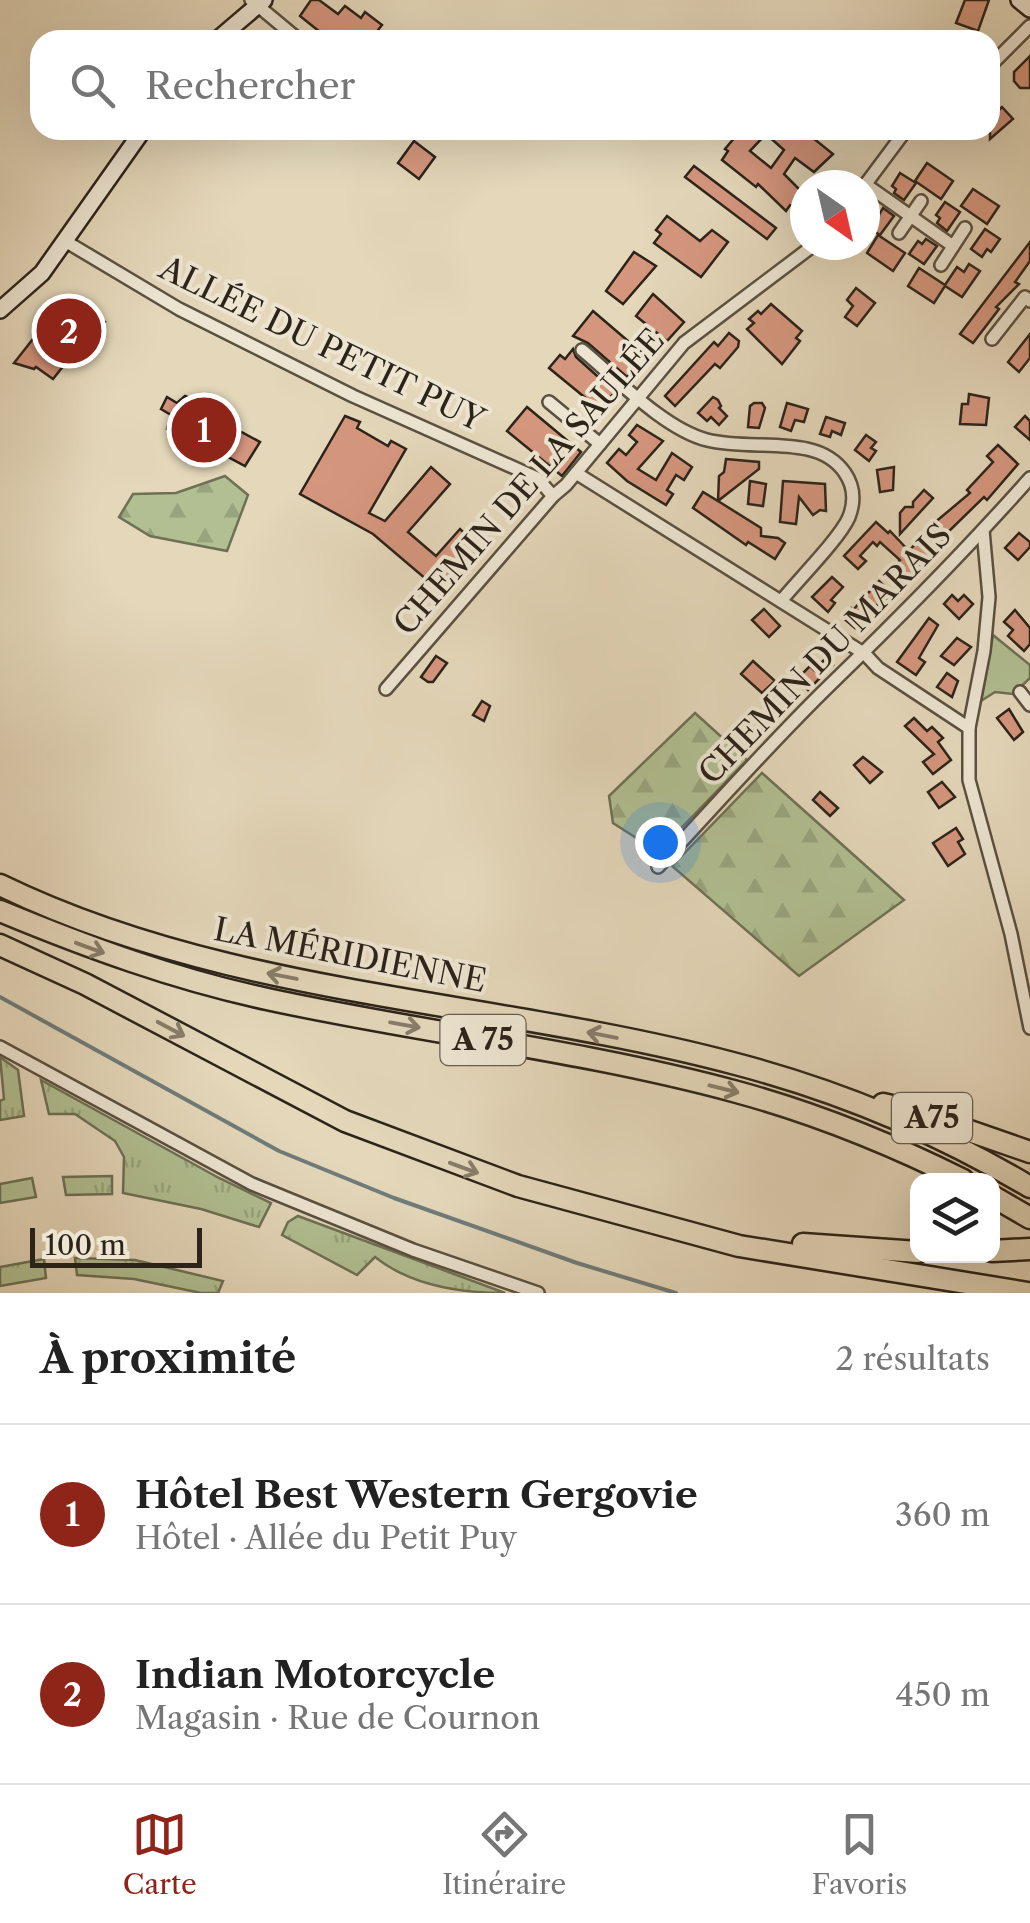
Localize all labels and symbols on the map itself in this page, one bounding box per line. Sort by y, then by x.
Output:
north arrow [790,170,880,260]
street label: ALLÉE DU PETIT PUY [153,247,492,440]
pin: 2 [36,294,102,368]
street label: CHEMIN DE LA SAULÉE [385,321,672,643]
pin: 1 [172,392,236,468]
street label: CHEMIN DU MARAIS [690,515,959,792]
your location [635,817,686,868]
street label: LA MÉRIDIENNE [211,909,489,1000]
one-way arrow [74,940,105,958]
one-way arrow [267,965,299,984]
road number: A 75 [440,1015,526,1065]
one-way arrow [389,1016,421,1035]
one-way arrow [155,1020,185,1039]
one-way arrow [587,1024,619,1043]
one-way arrow [708,1080,739,1099]
road number: A75 [892,1093,972,1143]
one-way arrow [448,1160,479,1178]
scale bar [30,1223,202,1268]

